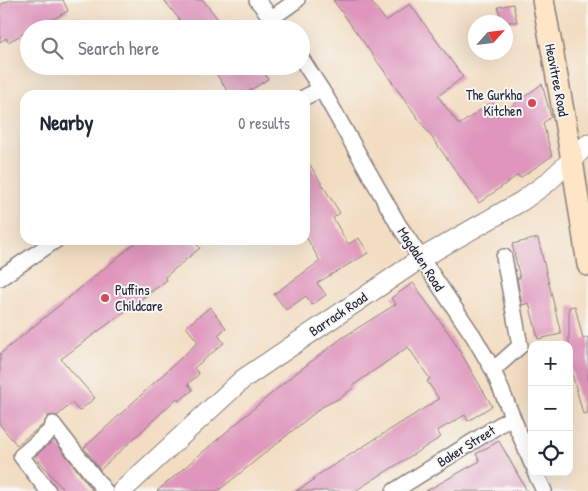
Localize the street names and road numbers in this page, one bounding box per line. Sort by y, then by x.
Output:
street label: Heavitree Road [541,42,574,118]
street label: Magdalen Road [393,223,449,295]
street label: Barrack Road [305,287,371,340]
street label: Baker Street [433,420,499,471]

